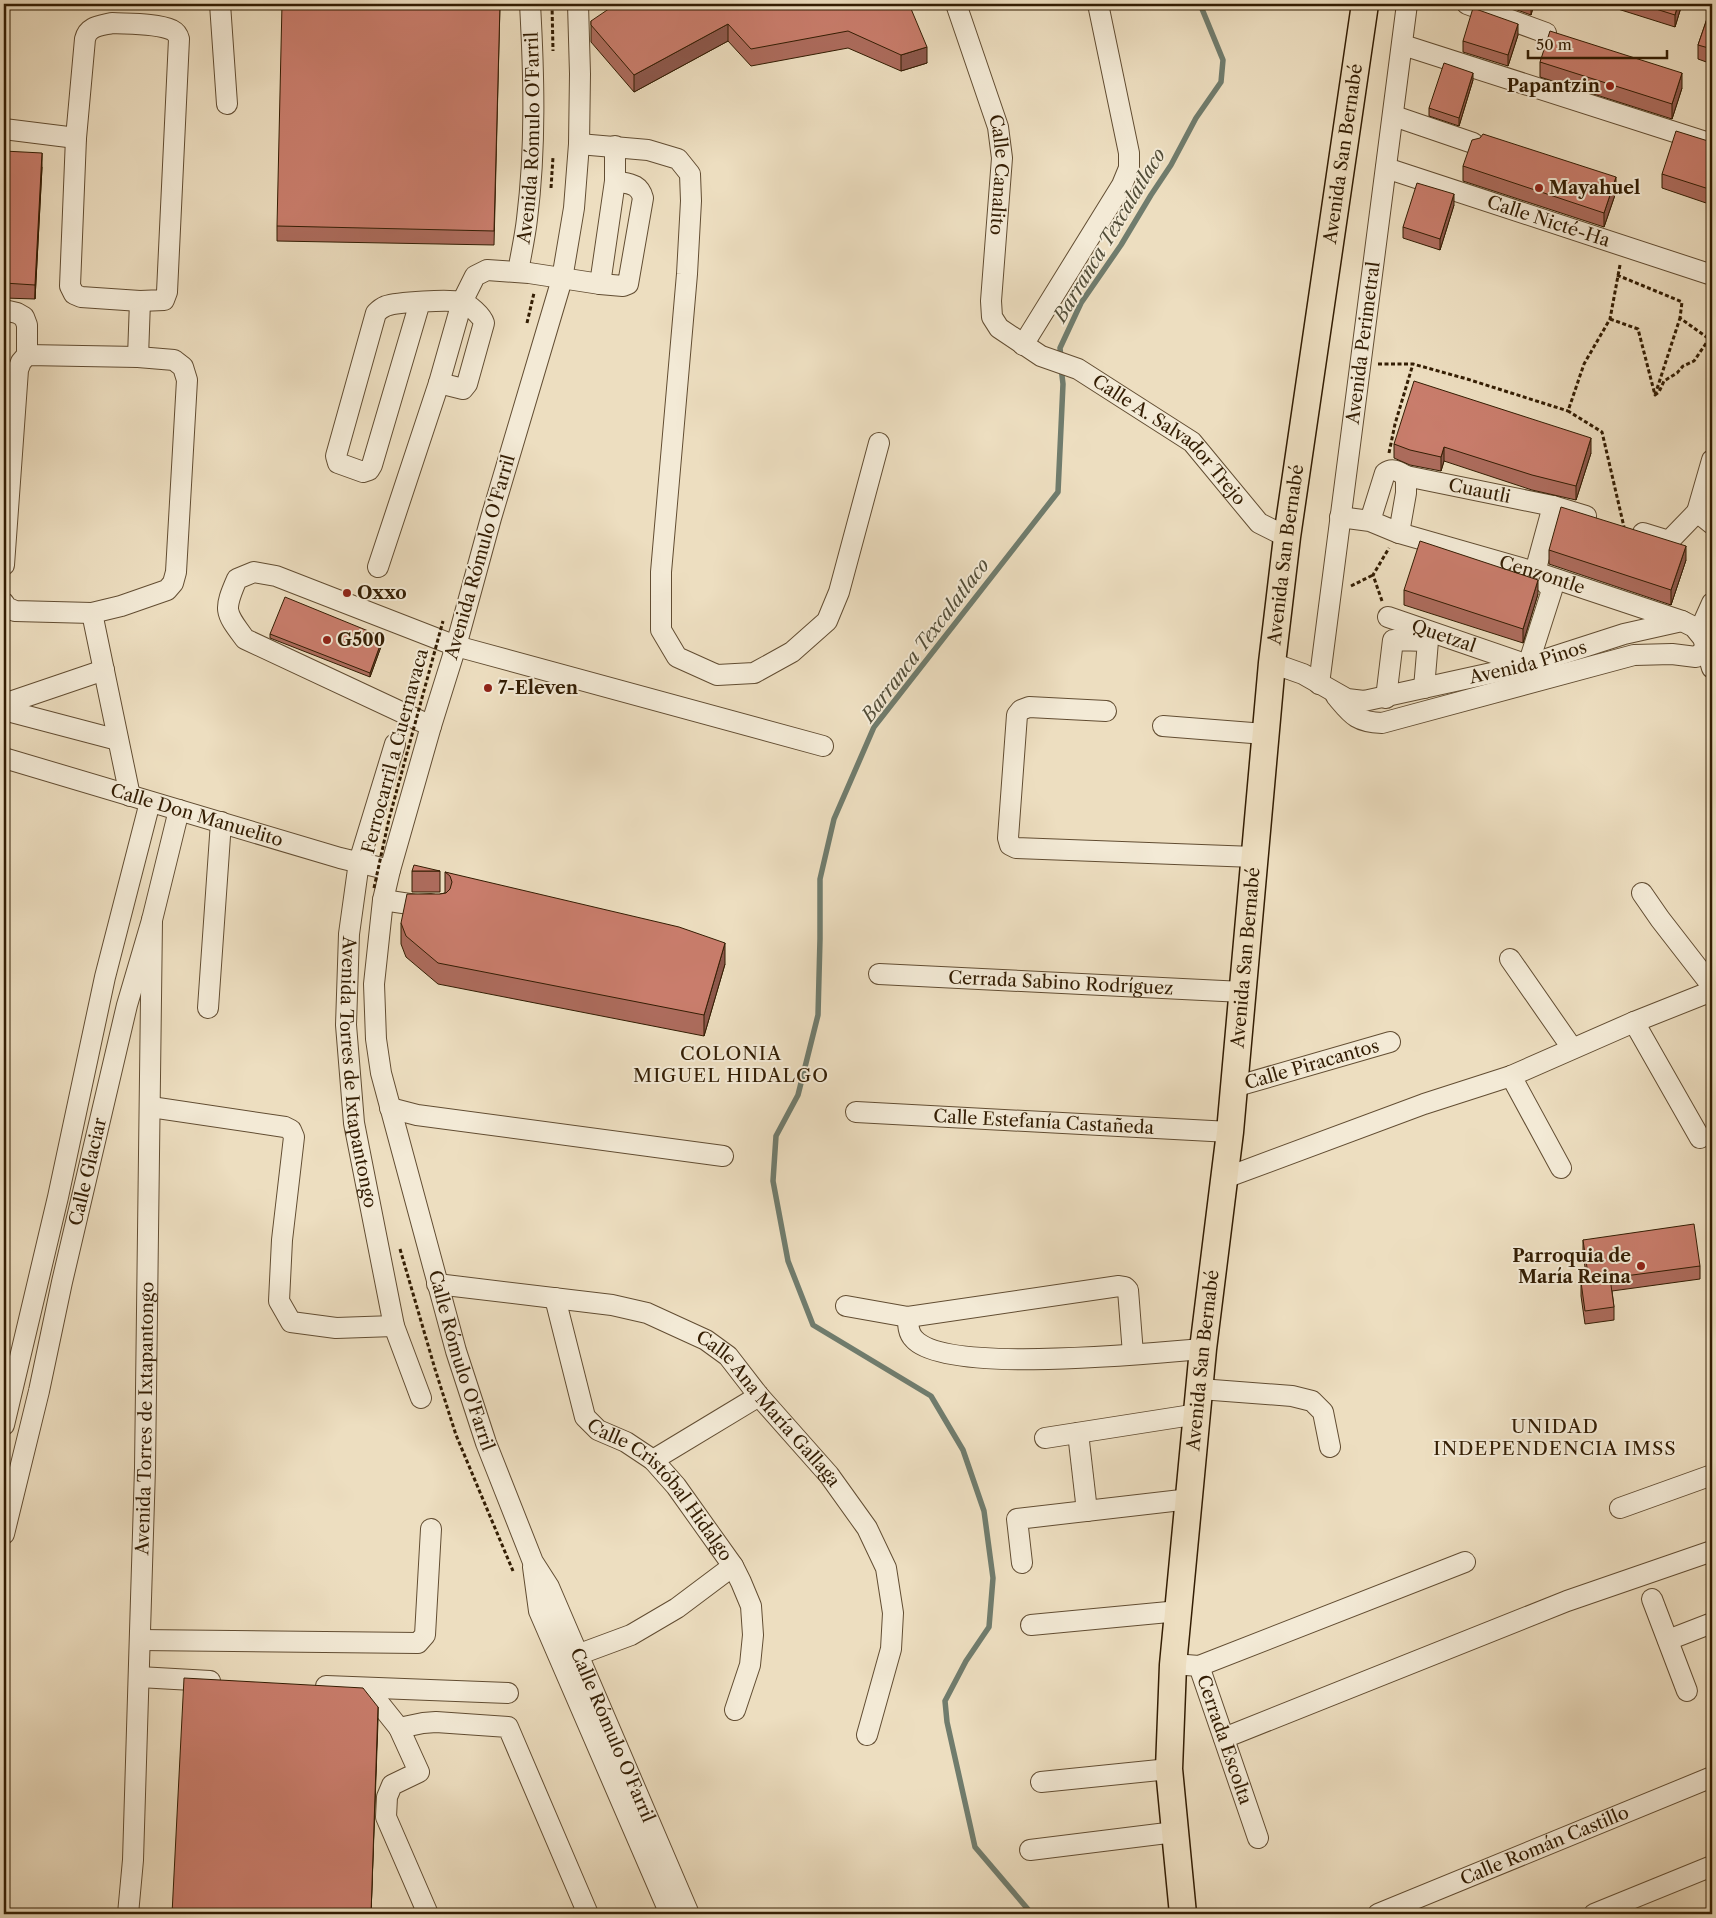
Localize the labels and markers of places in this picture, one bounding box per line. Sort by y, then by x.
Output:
place label: Papantzin [1507,75,1601,97]
marker: Papantzin [1604,80,1616,92]
place label: Mayahuel [1549,177,1640,199]
marker: Mayahuel [1533,182,1545,194]
place label: Oxxo [357,582,407,604]
marker: Oxxo [341,587,353,599]
place label: G500 [337,629,385,651]
marker: G500 [321,634,333,646]
place label: 7-Eleven [498,677,579,699]
marker: 7-Eleven [482,682,494,694]
place label: Parroquia de María Reina [1512,1245,1632,1288]
marker: Parroquia de María Reina [1635,1260,1647,1272]

